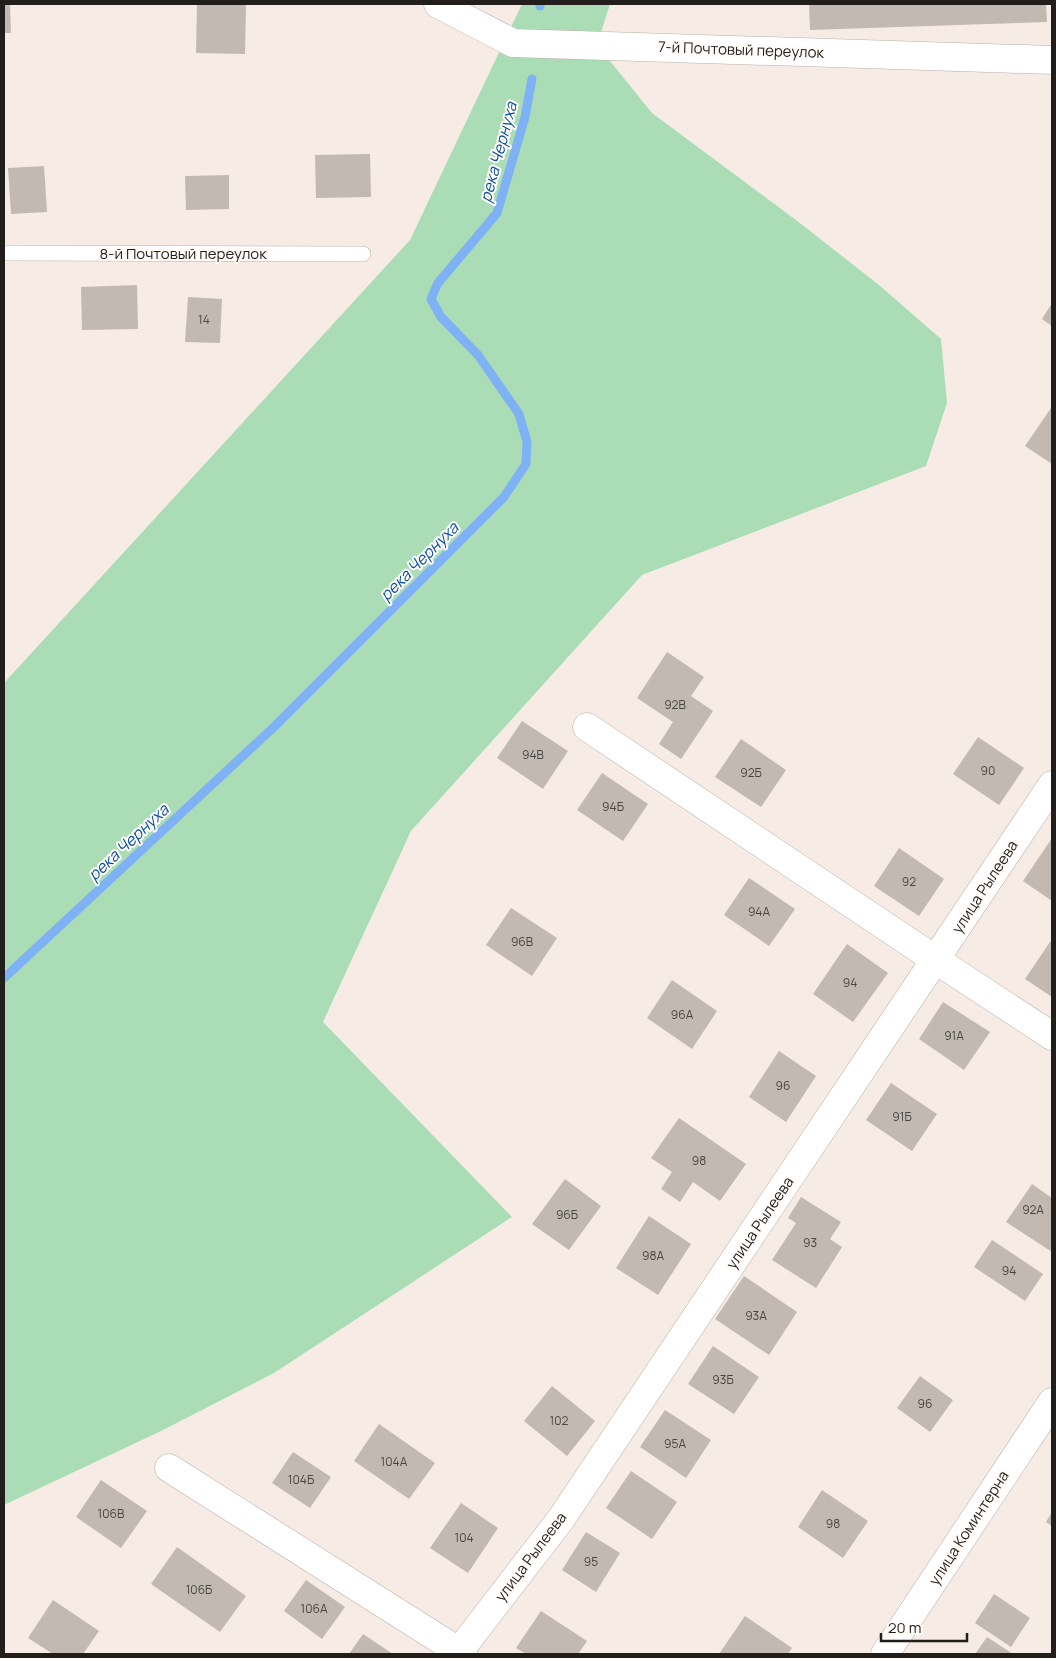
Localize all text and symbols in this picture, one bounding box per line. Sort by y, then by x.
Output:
street label: 7-й Почтовый переулок [658,36,825,63]
water label: река Чернуха [474,98,522,205]
street label: 8-й Почтовый переулок [99,243,267,264]
house number: 14 [198,311,210,328]
water label: река Чернуха [375,516,464,605]
house number: 92В [664,696,686,713]
house number: 94В [522,746,544,763]
house number: 90 [981,762,995,779]
house number: 92Б [740,764,762,781]
water label: река Чернуха [83,798,174,885]
house number: 94Б [602,798,624,815]
street label: улица Рылеева [947,836,1023,937]
house number: 92 [902,873,916,890]
house number: 94А [748,903,771,920]
house number: 96В [511,933,533,950]
house number: 94 [843,974,857,991]
house number: 96А [671,1006,694,1023]
house number: 91А [944,1027,964,1044]
house number: 96 [776,1077,790,1094]
house number: 91Б [892,1108,912,1125]
house number: 98 [692,1152,706,1169]
street label: улица Рылеева [721,1172,798,1273]
house number: 92А [1022,1201,1044,1218]
house number: 96Б [556,1206,578,1223]
house number: 93 [803,1234,817,1251]
house number: 98А [642,1247,664,1264]
house number: 94 [1002,1262,1016,1279]
house number: 93А [745,1307,767,1324]
house number: 93Б [712,1371,734,1388]
house number: 96 [918,1395,932,1412]
house number: 102 [550,1412,569,1429]
house number: 95А [664,1435,686,1452]
house number: 104А [381,1453,408,1470]
street label: улица Коминтерна [924,1466,1014,1589]
house number: 104Б [288,1471,314,1488]
house number: 106В [98,1505,124,1522]
street label: улица Рылеева [490,1508,571,1606]
house number: 98 [826,1515,840,1532]
house number: 104 [454,1529,474,1546]
house number: 95 [584,1553,598,1570]
house number: 106Б [186,1581,212,1598]
house number: 106А [300,1600,328,1617]
scale bar [881,1610,967,1642]
text: 20 m [888,1617,921,1638]

